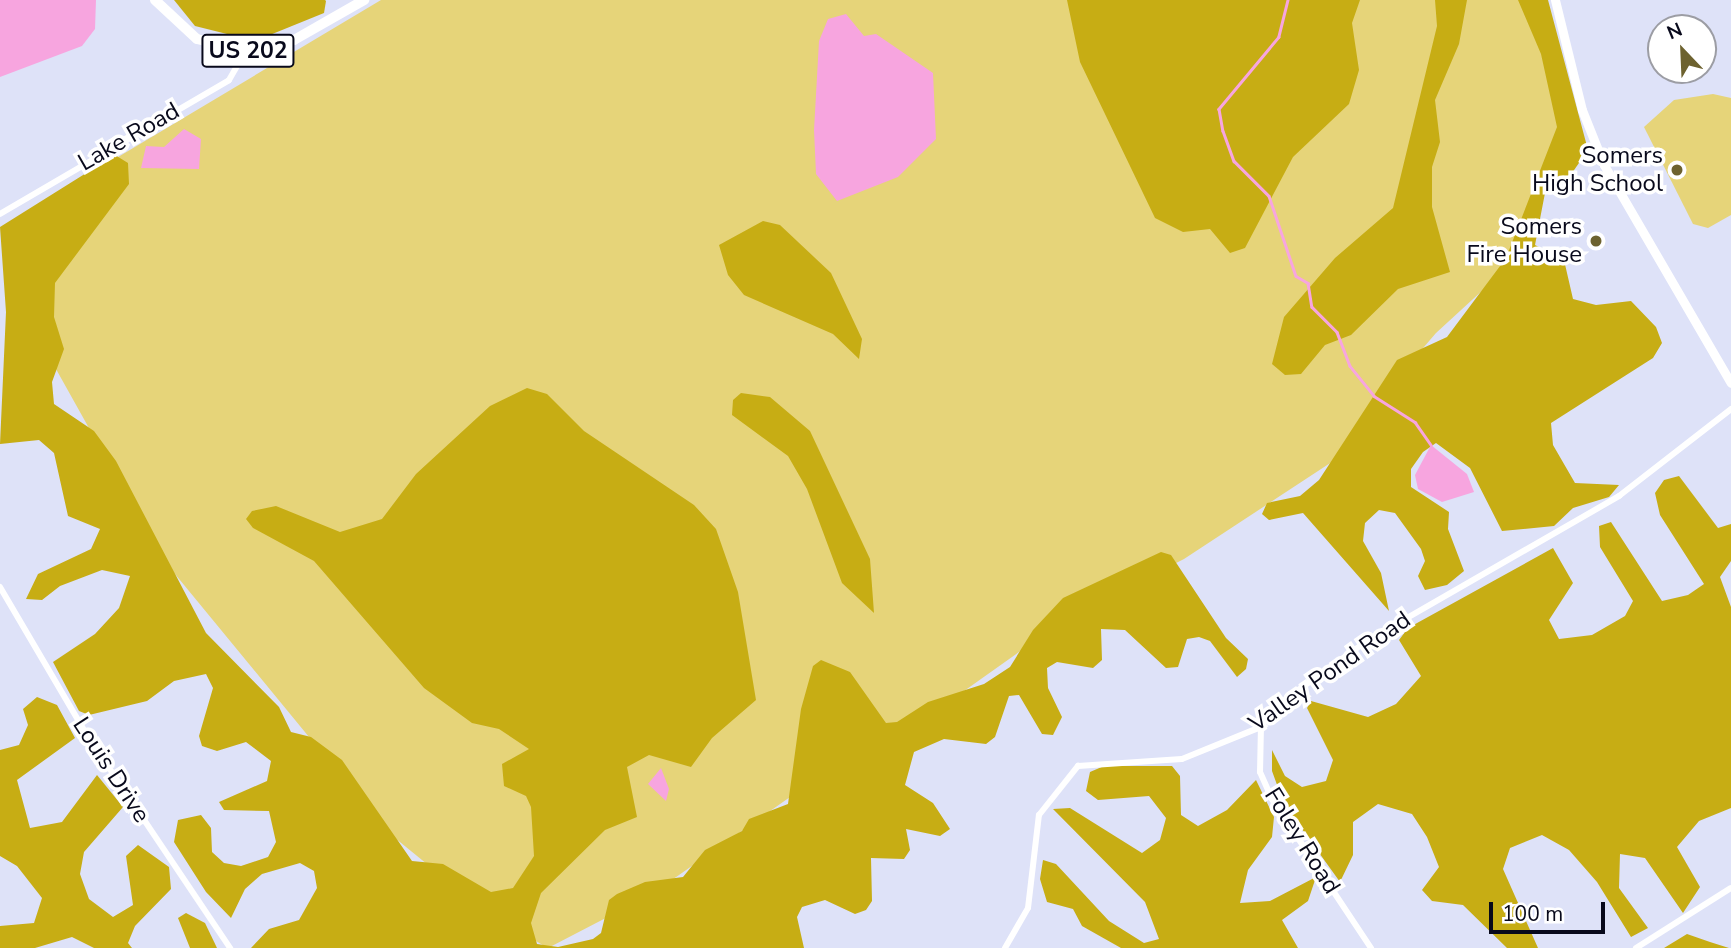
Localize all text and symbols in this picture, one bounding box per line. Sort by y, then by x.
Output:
north arrow [1647,14,1717,84]
text: N [1663,17,1686,46]
road number: US 202 [201,32,295,70]
street label: Lake Road [73,96,185,178]
place label: Somers High School [1532,142,1663,198]
marker: Somers High School [1669,162,1685,178]
place label: Somers Fire House [1467,213,1582,269]
marker: Somers Fire House [1588,233,1604,249]
street label: Valley Pond Road [1244,606,1416,738]
street label: Louis Drive [66,712,156,828]
street label: Foley Road [1258,782,1346,900]
scale bar [1493,888,1608,932]
text: 100 m [1502,900,1563,928]

